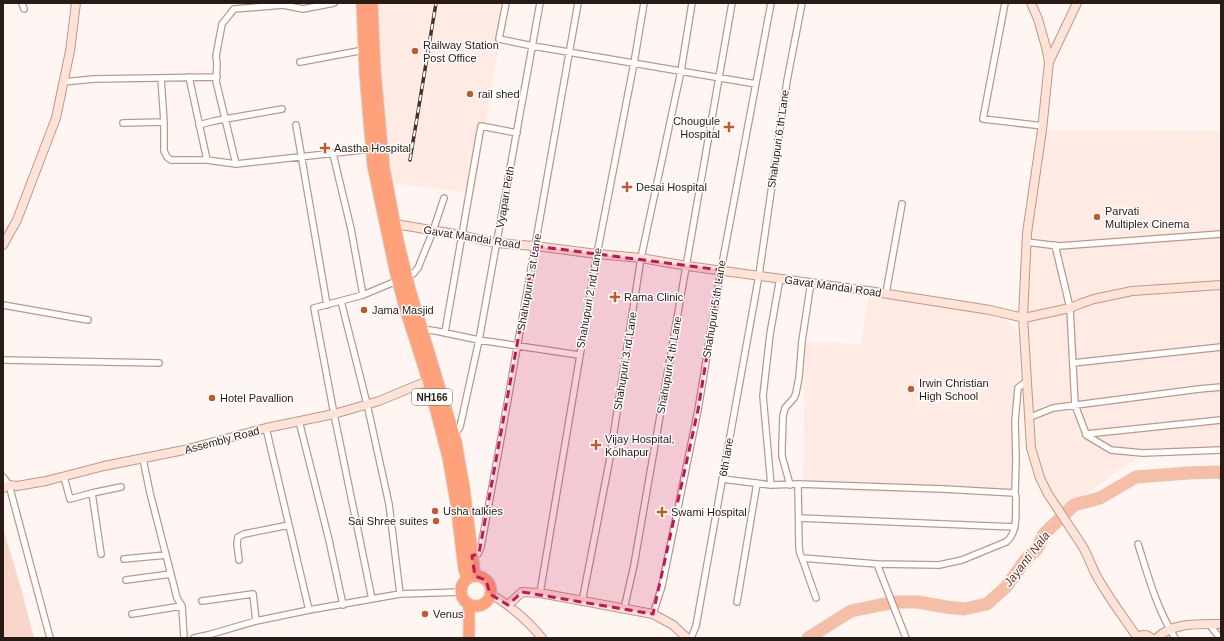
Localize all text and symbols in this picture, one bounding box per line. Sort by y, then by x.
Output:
place label: Railway Station Post Office [423,39,499,64]
marker: Railway Station Post Office [410,46,420,56]
place label: rail shed [478,88,520,100]
marker: rail shed [465,89,475,99]
street label: Shahupuri 6 th Lane [765,89,791,189]
place label: Chougule Hospital [673,115,720,140]
marker: Chougule Hospital [723,121,735,133]
marker: Aastha Hospital [319,142,331,154]
place label: Aastha Hospital [334,142,411,154]
street label: Vyapari Peth [494,165,516,229]
marker: Desai Hospital [621,181,633,193]
place label: Desai Hospital [636,181,707,193]
place label: Parvati Multiplex Cinema [1105,205,1190,230]
marker: Parvati Multiplex Cinema [1092,212,1102,222]
street label: Gavat Mandai Road [423,223,521,251]
street label: Shahupuri 1 st Lane [515,232,543,332]
street label: Shahupuri 2 nd Lane [574,247,604,349]
street label: Shahupuri 5 th Lane [700,259,728,359]
street label: Gavat Mandai Road [784,273,882,299]
marker: Rama Clinic [609,291,621,303]
place label: Rama Clinic [624,291,684,303]
place label: Jama Masjid [372,304,434,316]
marker: Jama Masjid [359,305,369,315]
street label: Shahupuri 3 rd Lane [611,311,639,411]
street label: Shahupuri 4 th Lane [654,315,684,415]
place label: Irwin Christian High School [919,377,989,402]
marker: Irwin Christian High School [906,384,916,394]
road number: NH166 [412,389,452,405]
place label: Hotel Pavallion [220,392,293,404]
marker: Hotel Pavallion [207,393,217,403]
street label: Assembly Road [183,424,261,456]
place label: Vijay Hospital, Kolhapur [605,433,675,458]
street label: 6th lane [717,437,735,477]
marker: Vijay Hospital, Kolhapur [590,439,602,451]
place label: Usha talkies [443,505,503,517]
marker: Usha talkies [430,506,440,516]
marker: Swami Hospital [656,506,668,518]
place label: Swami Hospital [671,506,747,518]
place label: Sai Shree suites [348,515,428,527]
marker: Sai Shree suites [431,516,441,526]
water label: Jayanti Nala [1001,528,1053,590]
place label: Venus [433,608,464,620]
marker: Venus [420,609,430,619]

